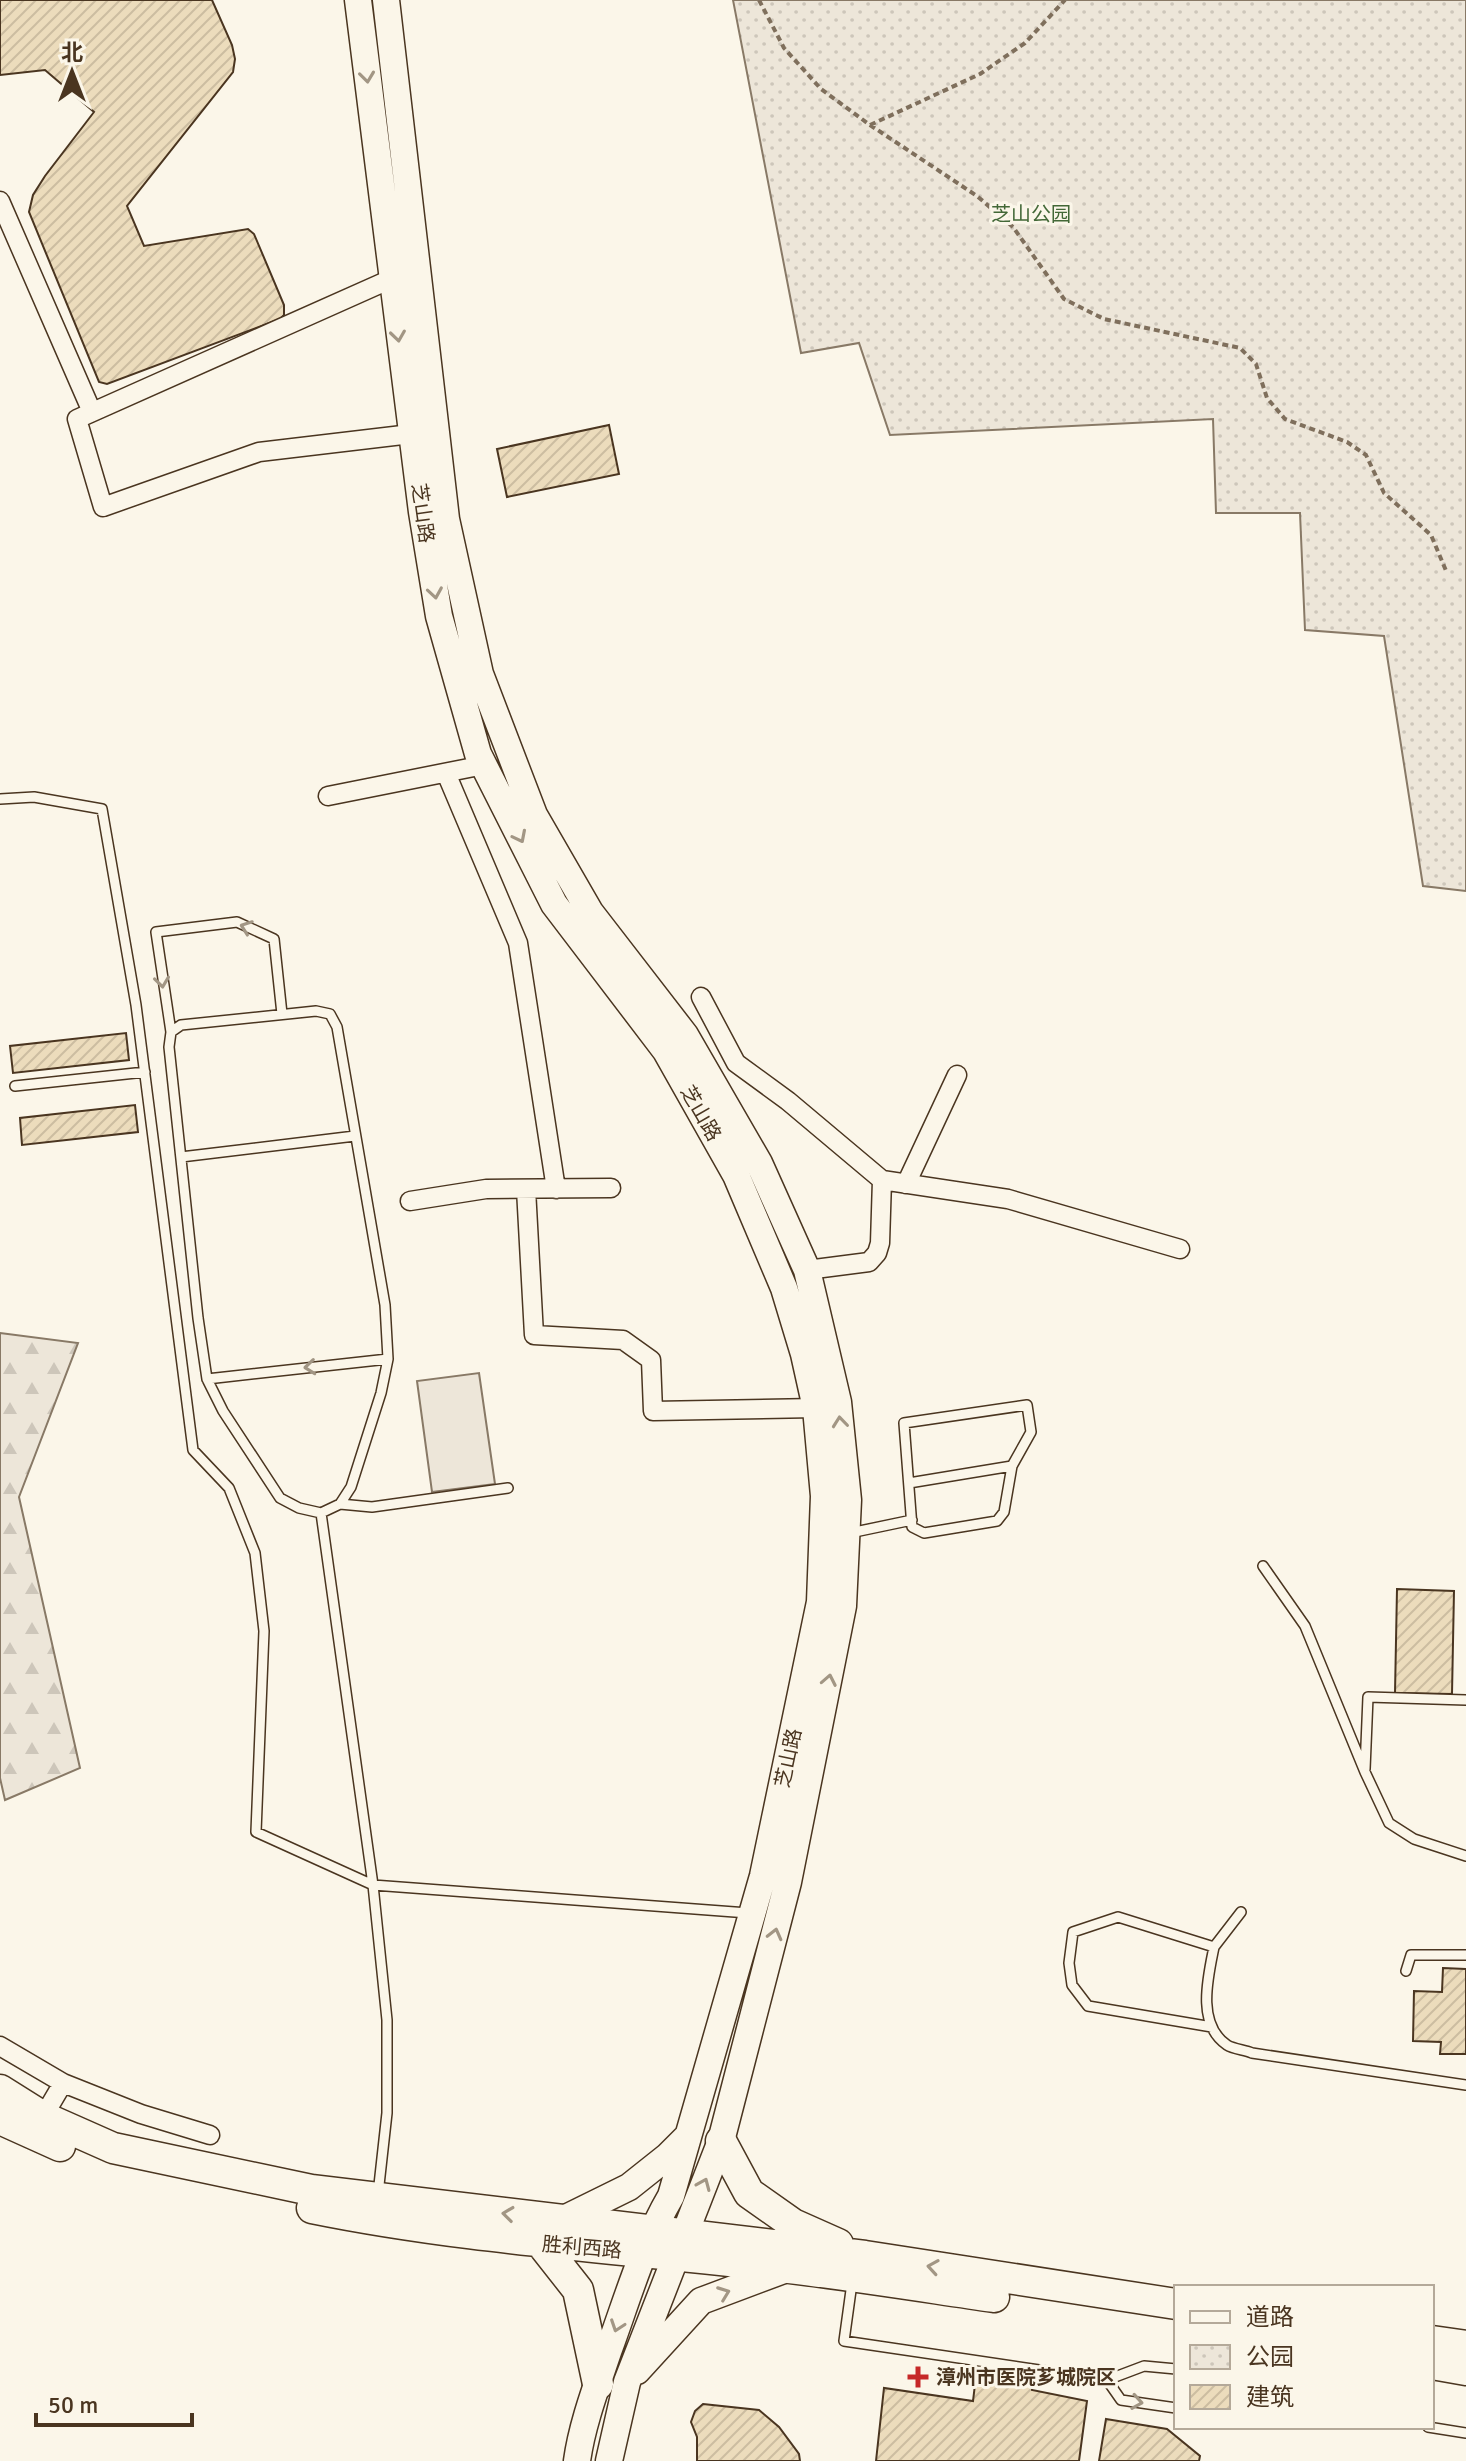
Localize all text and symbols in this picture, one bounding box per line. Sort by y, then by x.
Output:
north arrow [32,32,112,112]
text: 北 [61,39,83,66]
one-way arrow [359,71,376,84]
park label: 芝山公园 [991,202,1071,227]
one-way arrow [389,329,406,342]
street label: 芝山路 [406,482,439,545]
one-way arrow [426,586,443,600]
one-way arrow [510,829,526,844]
one-way arrow [240,921,254,937]
one-way arrow [154,976,171,989]
street label: 芝山路 [675,1081,726,1145]
one-way arrow [303,1359,316,1376]
one-way arrow [832,1415,849,1428]
one-way arrow [819,1673,836,1687]
street label: 芝山路 [770,1726,807,1790]
one-way arrow [765,1928,782,1942]
one-way arrow [694,2178,710,2192]
one-way arrow [501,2205,514,2222]
street label: 胜利西路 [541,2232,623,2263]
one-way arrow [926,2259,940,2276]
legend [1174,2285,1434,2429]
one-way arrow [716,2286,730,2303]
text: 道路 [1246,2302,1294,2332]
one-way arrow [611,2319,627,2333]
text: 公园 [1246,2342,1294,2372]
place label: 漳州市医院芗城院区 [936,2365,1116,2390]
marker: 漳州市医院芗城院区 [907,2366,929,2388]
scale bar [36,2377,192,2427]
text: 建筑 [1246,2382,1294,2412]
text: 50 m [48,2390,98,2420]
one-way arrow [1130,2393,1143,2410]

